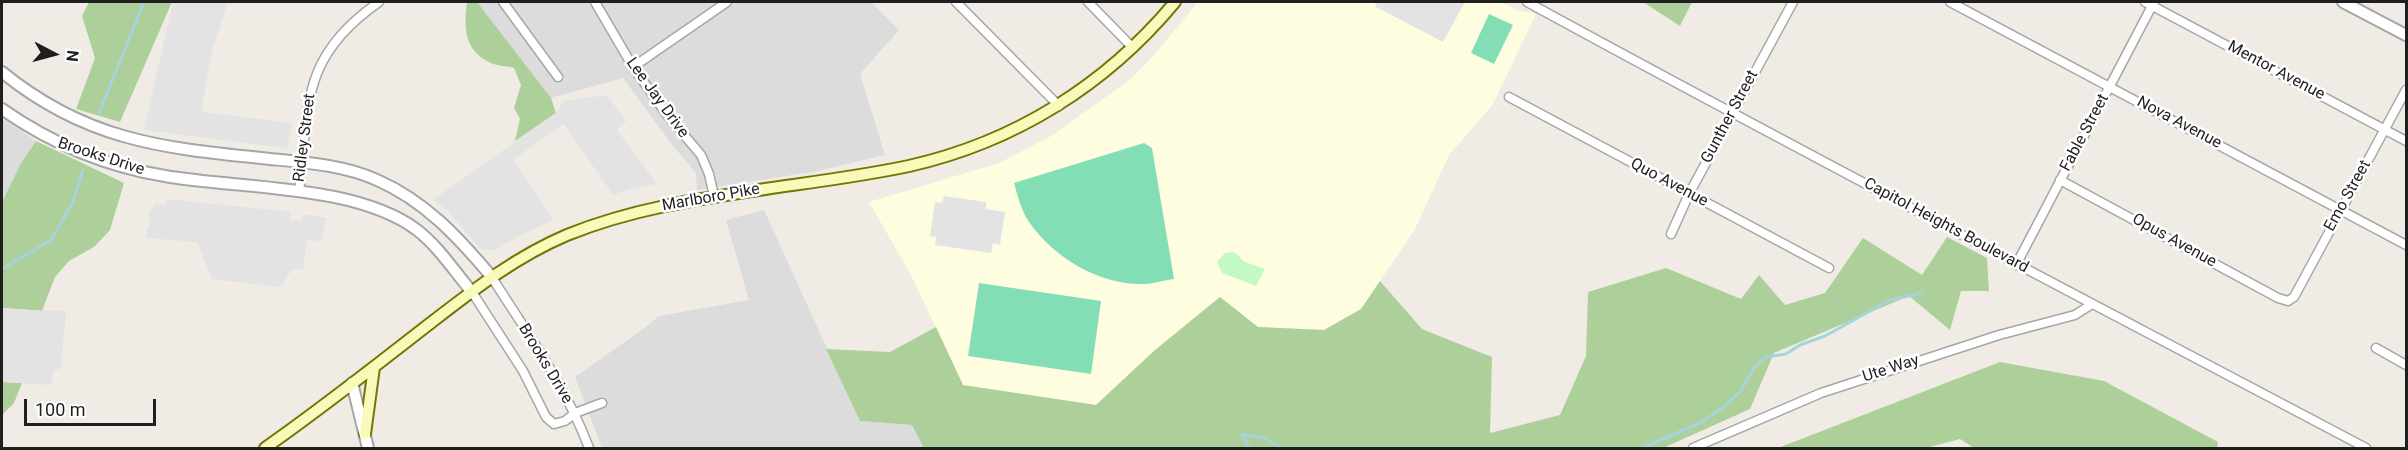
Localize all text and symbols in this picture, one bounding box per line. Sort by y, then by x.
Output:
north arrow [24,24,84,84]
street label: Mentor Avenue [2224,37,2328,105]
text: N [62,49,82,63]
street label: Lee Jay Drive [621,54,693,142]
street label: Gunther Street [1697,67,1763,167]
street label: Fable Street [2057,91,2113,175]
street label: Ridley Street [290,93,320,183]
street label: Nova Avenue [2133,93,2225,153]
street label: Brooks Drive [55,134,147,180]
street label: Quo Avenue [1627,155,1711,211]
street label: Emo Street [2321,157,2375,235]
street label: Capitol Heights Boulevard [1860,174,2032,278]
street label: Marlboro Pike [661,180,761,216]
street label: Opus Avenue [2129,210,2219,272]
street label: Brooks Drive [514,321,576,407]
street label: Ute Way [1860,351,1922,387]
scale bar [27,387,159,425]
text: 100 m [35,399,86,420]

